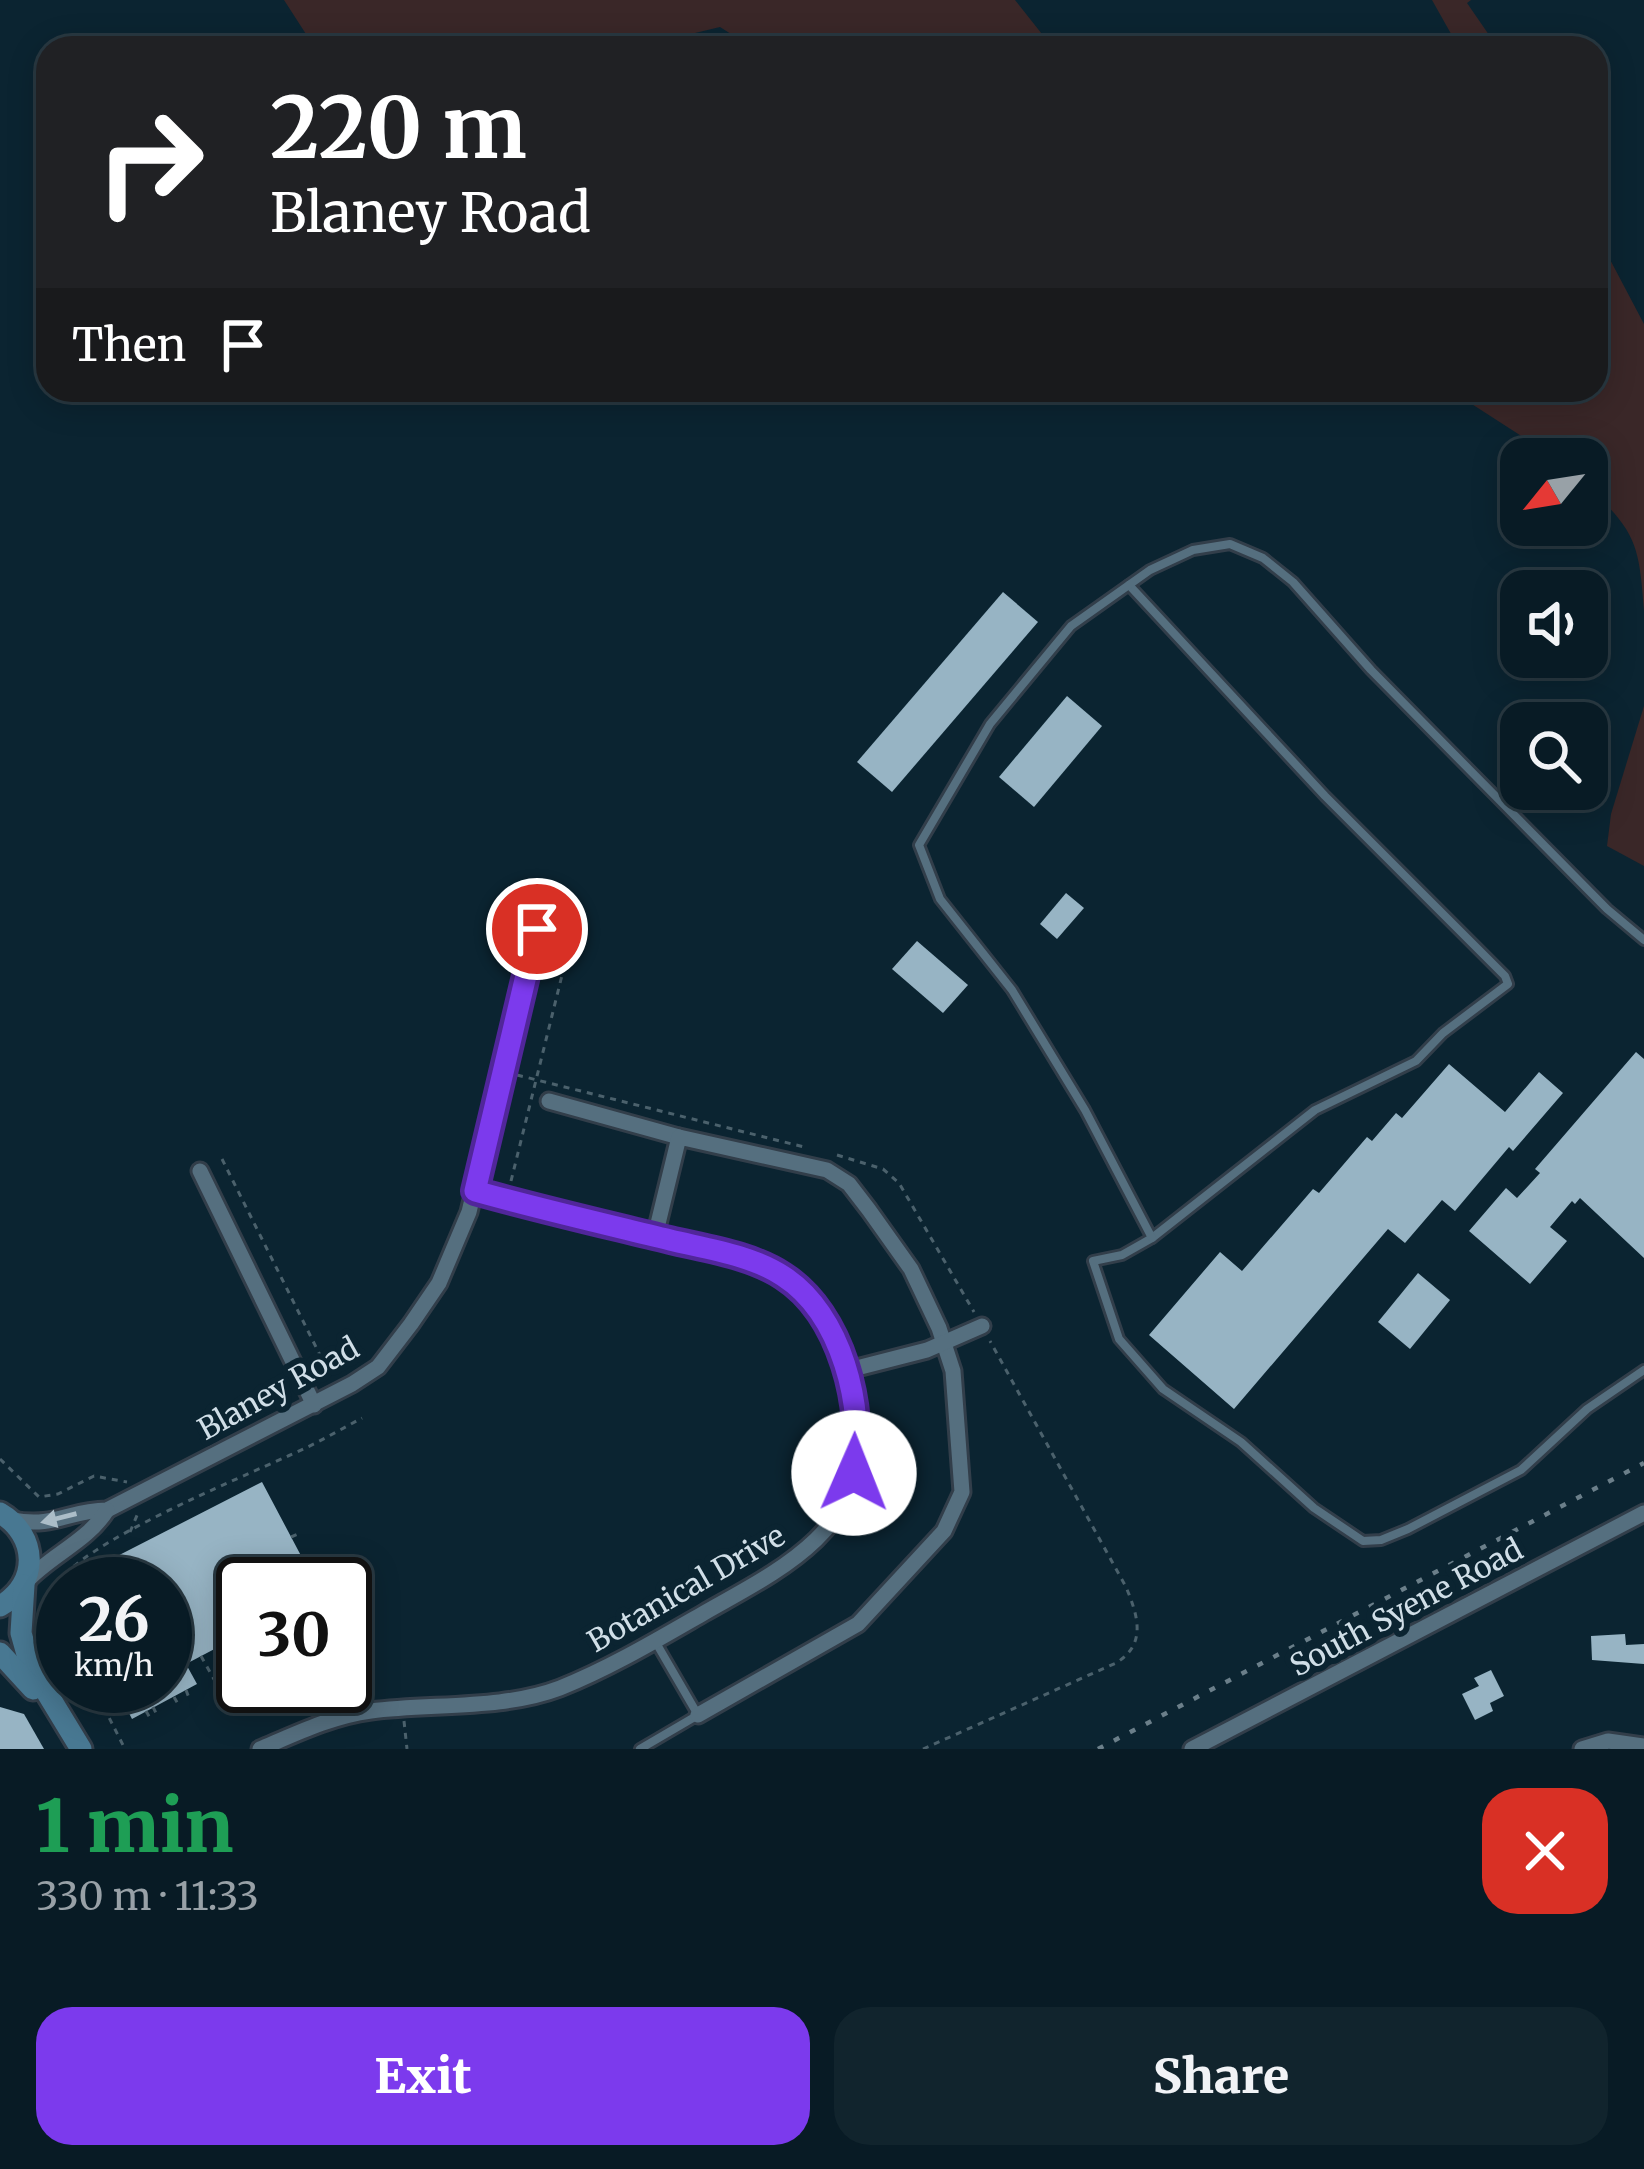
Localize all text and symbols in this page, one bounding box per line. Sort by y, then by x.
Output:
text: 220 m [270,75,527,181]
icon: right [72,84,228,240]
text: Blaney Road [270,179,591,247]
icon: arrive [210,312,276,378]
text: Then [72,317,186,373]
north arrow [1500,438,1608,546]
map controls [1500,438,1608,810]
button: sound [1500,570,1608,678]
button: search [1500,702,1608,810]
pin [486,878,588,980]
icon: arrive [504,896,570,962]
street label: Blaney Road [191,1328,365,1448]
position arrow [791,1410,917,1536]
one-way arrow [41,1509,78,1528]
street label: Botanical Drive [581,1516,791,1660]
street label: South Syene Road [1283,1530,1529,1684]
speed limit sign: 30 [216,1557,372,1713]
text: 26 [78,1582,150,1657]
text: km/h [74,1646,154,1684]
text: 1 min [36,1781,233,1872]
button: close [1482,1788,1608,1914]
text: 330 m · 11:33 [36,1872,259,1921]
button: Exit [36,2007,810,2145]
button: Share [834,2007,1608,2145]

